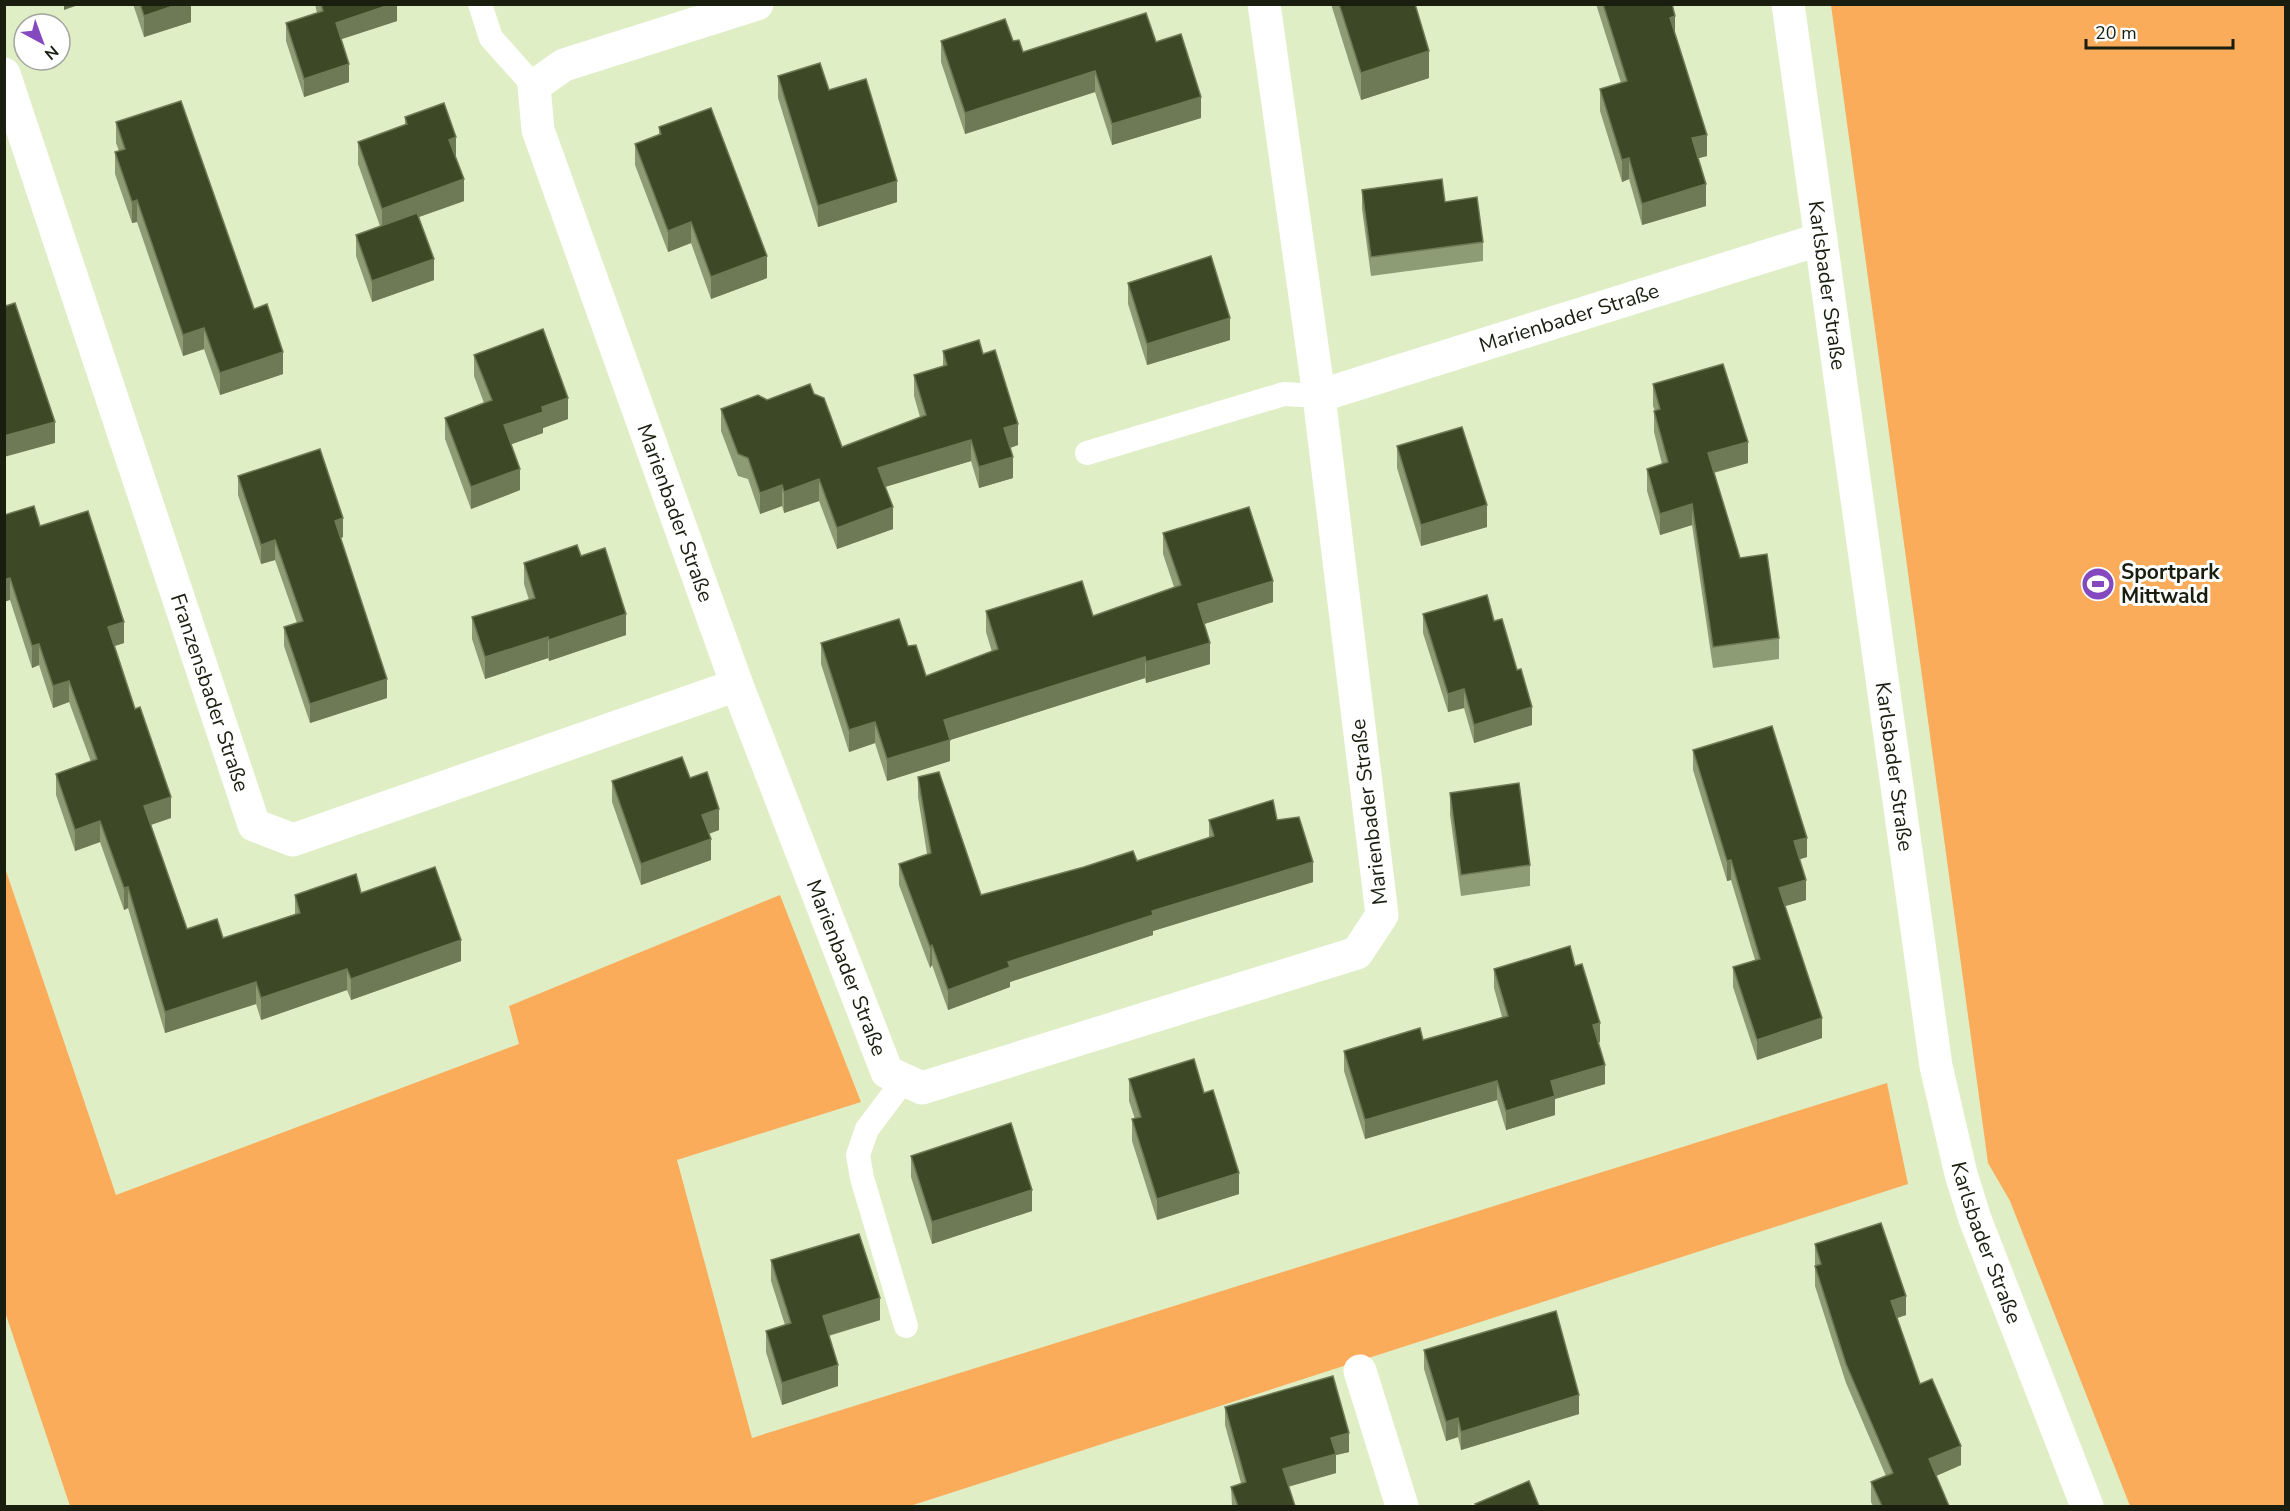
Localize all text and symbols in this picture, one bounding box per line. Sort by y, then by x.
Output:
north arrow [12,12,72,72]
scale bar [2086,12,2233,50]
text: 20 m [2095,21,2137,45]
text: N [39,40,63,65]
street label: Karlsbader Straße [1802,199,1853,372]
street label: Marienbader Straße [1475,276,1663,359]
street label: Marienbader Straße [631,420,720,606]
place label: Sportpark Mittwald [2121,558,2220,610]
sports icon: Sportpark Mittwald [2080,566,2116,602]
street label: Franzensbader Straße [164,590,256,795]
street label: Karlsbader Straße [1869,680,1920,853]
street label: Marienbader Straße [1344,717,1394,907]
street label: Marienbader Straße [800,875,893,1060]
street label: Karlsbader Straße [1945,1159,2028,1328]

